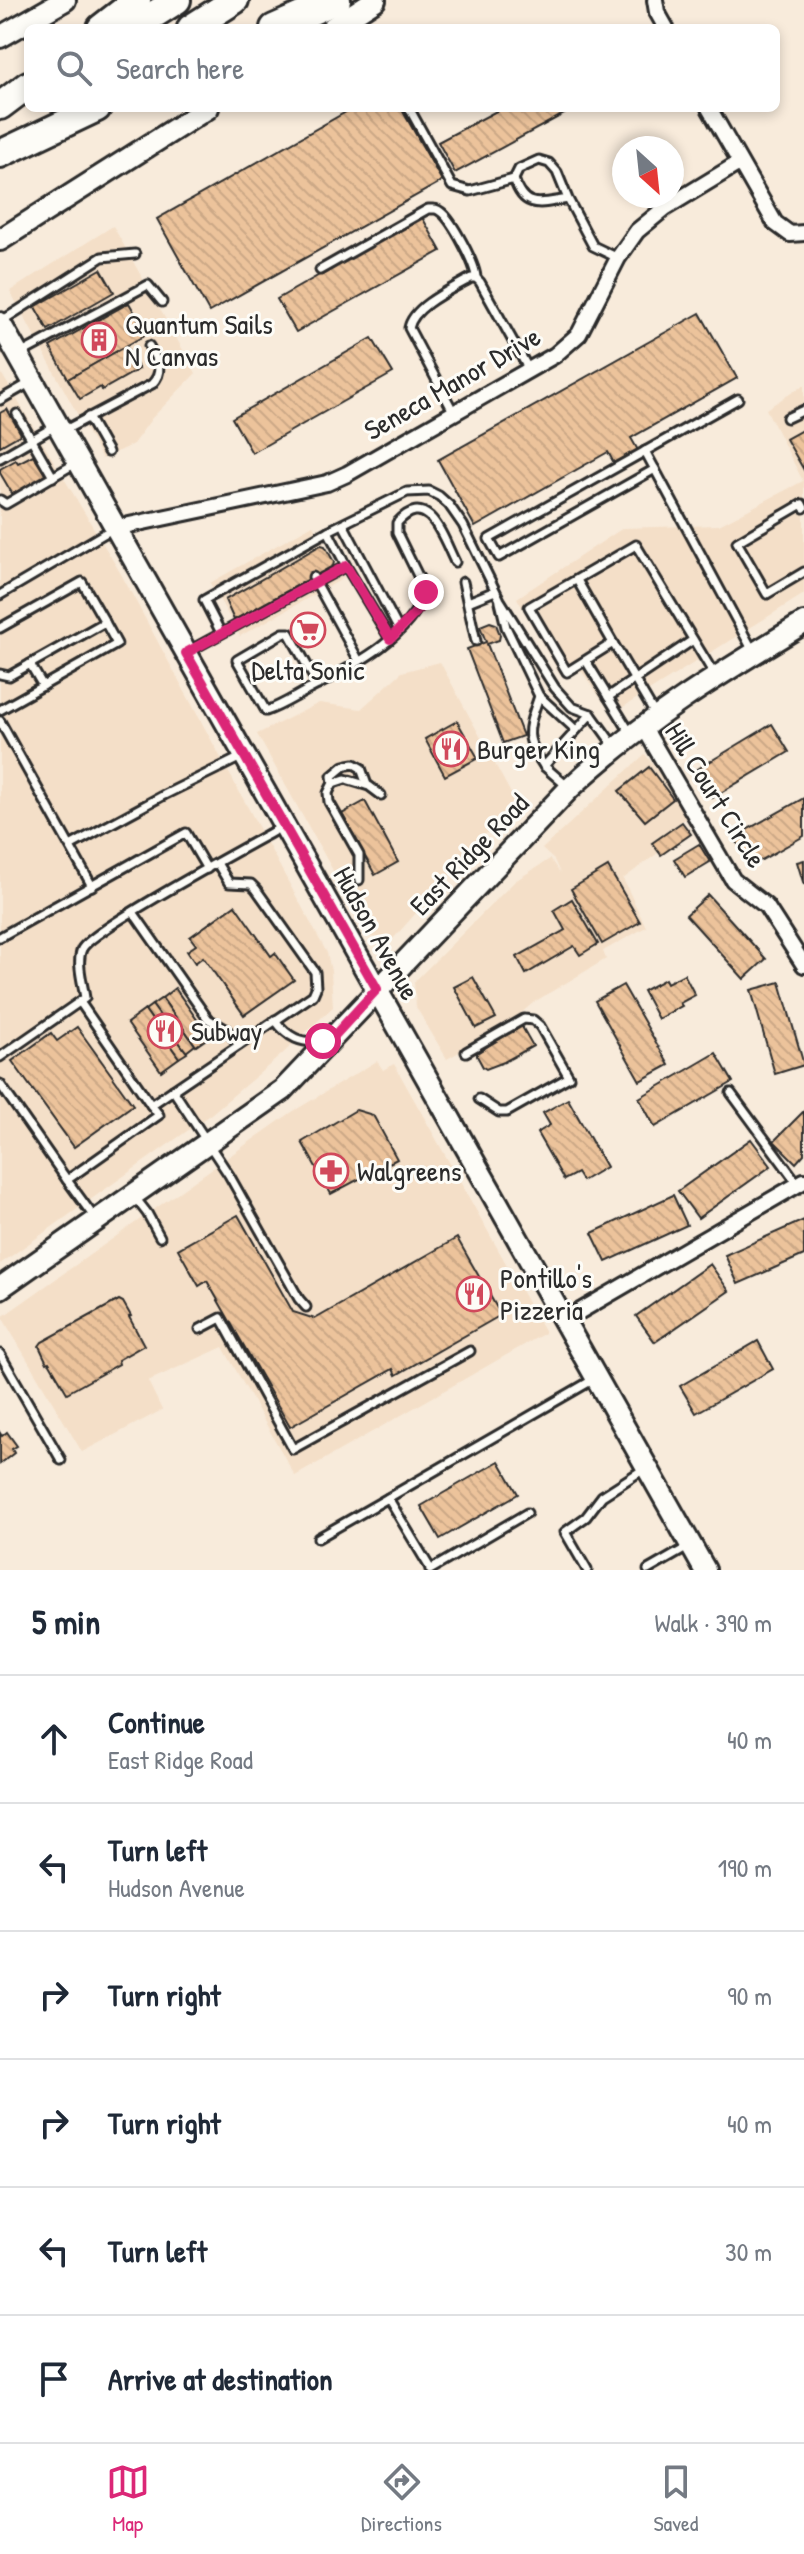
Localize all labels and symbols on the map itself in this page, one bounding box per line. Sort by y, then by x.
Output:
north arrow [612,136,684,208]
place label: Quantum Sails N Canvas [125,305,273,375]
street label: Seneca Manor Drive [357,317,547,449]
building icon: Quantum Sails N Canvas [80,321,118,359]
route end [408,574,444,610]
supermarket icon: Delta Sonic [289,611,327,649]
place label: Delta Sonic [252,651,365,689]
street label: Hill Court Circle [656,715,776,875]
restaurant icon: Burger King [432,730,470,768]
place label: Burger King [477,730,600,768]
street label: East Ridge Road [401,785,537,923]
street label: Hudson Avenue [325,859,429,1007]
restaurant icon: Subway [146,1012,184,1050]
place label: Subway [191,1012,263,1050]
route start [305,1023,341,1059]
pharmacy icon: Walgreens [312,1152,350,1190]
place label: Walgreens [357,1152,462,1190]
place label: Pontillo's Pizzeria [500,1259,592,1329]
restaurant icon: Pontillo's Pizzeria [455,1275,493,1313]

